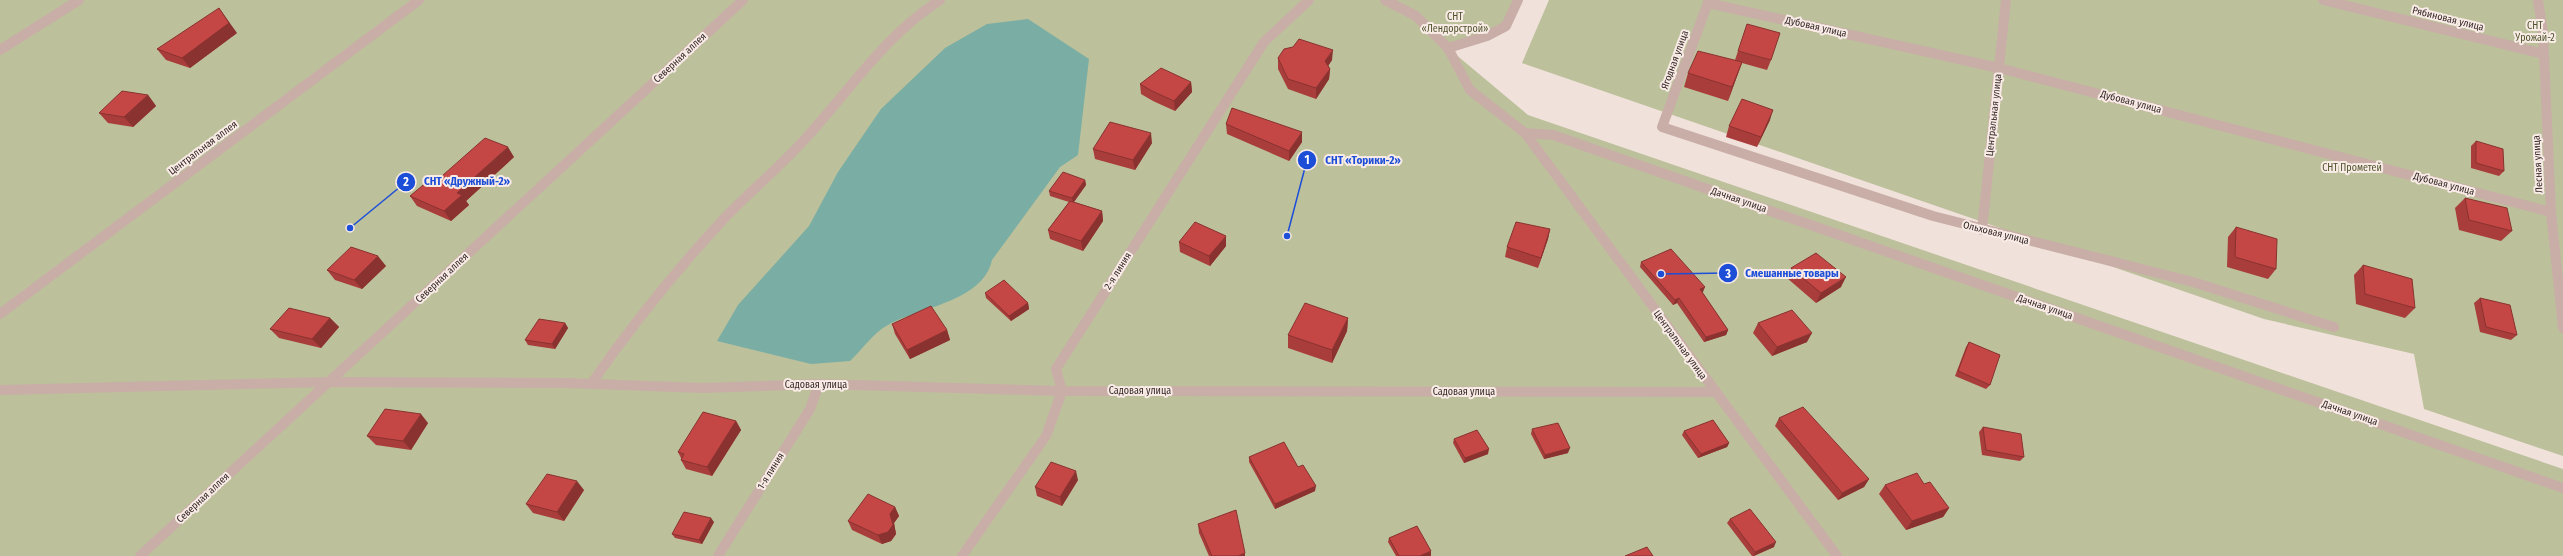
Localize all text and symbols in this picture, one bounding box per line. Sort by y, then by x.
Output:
street label: Рябиновая улица [2411,4,2485,34]
park label: СНТ «Лендорстрой» [1422,11,1488,35]
street label: Дубовая улица [1783,14,1848,40]
park label: СНТ Урожай-2 [2514,20,2555,44]
street label: Ягодная улица [1659,29,1691,91]
street label: Северная аллея [651,31,709,85]
street label: Центральная улица [1984,73,2004,157]
street label: Дубовая улица [2098,88,2163,116]
street label: Центральная аллея [166,118,240,178]
street label: Лесная улица [2530,135,2546,193]
callout: СНТ «Торики-2» [1297,149,1408,172]
text: 1 [1304,153,1310,167]
text: СНТ «Торики-2» [1325,154,1401,167]
park label: СНТ Прометей [2322,162,2382,174]
callout: СНТ «Дружный-2» [396,170,518,193]
street label: Дубовая улица [2411,170,2476,198]
text: 2 [402,175,409,189]
text: СНТ «Дружный-2» [424,175,511,188]
street label: Дачная улица [1709,185,1768,215]
street label: Ольховая улица [1962,219,2030,247]
street label: 2-я линия [1102,250,1134,292]
street label: Северная аллея [413,251,471,305]
callout: Смешанные товары [1718,262,1847,285]
text: 3 [1724,267,1731,281]
text: Смешанные товары [1745,267,1839,280]
street label: Дачная улица [2015,292,2074,322]
street label: Центральная улица [1651,308,1709,382]
street label: Садовая улица [785,379,847,391]
street label: Садовая улица [1109,385,1171,397]
street label: Садовая улица [1433,386,1495,398]
street label: Дачная улица [2320,398,2379,428]
street label: 1-я линия [755,450,787,492]
street label: Северная аллея [174,471,232,525]

